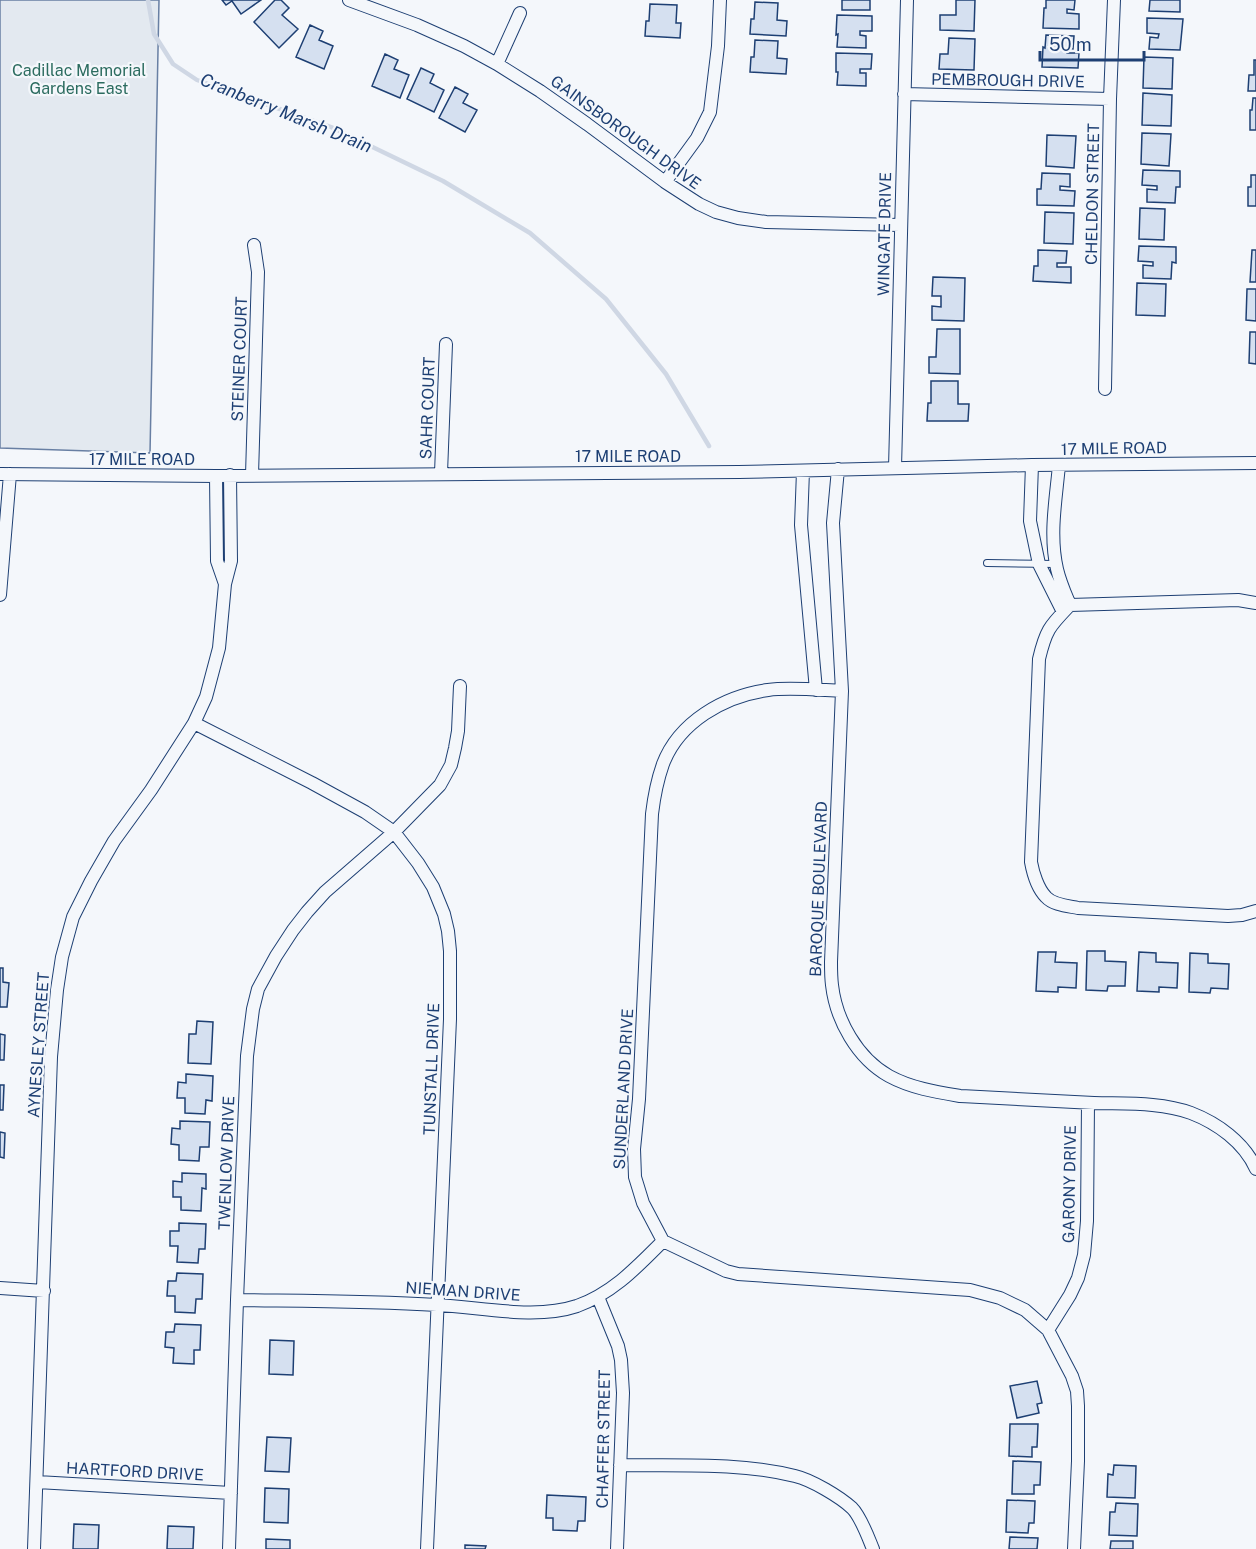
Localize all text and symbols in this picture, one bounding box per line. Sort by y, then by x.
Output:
scale bar [1040,24,1144,62]
text: 50 m [1049,34,1092,55]
park label: Cadillac Memorial Gardens East [12,61,146,98]
water label: Cranberry Marsh Drain [197,68,375,157]
street label: PEMBROUGH DRIVE [931,70,1085,91]
street label: GAINSBOROUGH DRIVE [547,71,705,193]
street label: CHELDON STREET [1082,122,1103,265]
street label: WINGATE DRIVE [874,172,895,296]
street label: STEINER COURT [228,296,251,422]
street label: SAHR COURT [416,356,439,460]
street label: 17 MILE ROAD [1061,438,1167,459]
street label: 17 MILE ROAD [575,447,681,466]
street label: 17 MILE ROAD [89,450,195,469]
street label: BAROQUE BOULEVARD [806,801,831,977]
street label: AYNESLEY STREET [24,971,53,1119]
street label: TUNSTALL DRIVE [420,1003,443,1135]
street label: SUNDERLAND DRIVE [610,1008,637,1170]
street label: TWENLOW DRIVE [215,1096,238,1230]
street label: GARONY DRIVE [1059,1125,1080,1243]
street label: NIEMAN DRIVE [405,1278,521,1305]
street label: CHAFFER STREET [593,1369,614,1509]
street label: HARTFORD DRIVE [66,1458,204,1485]

